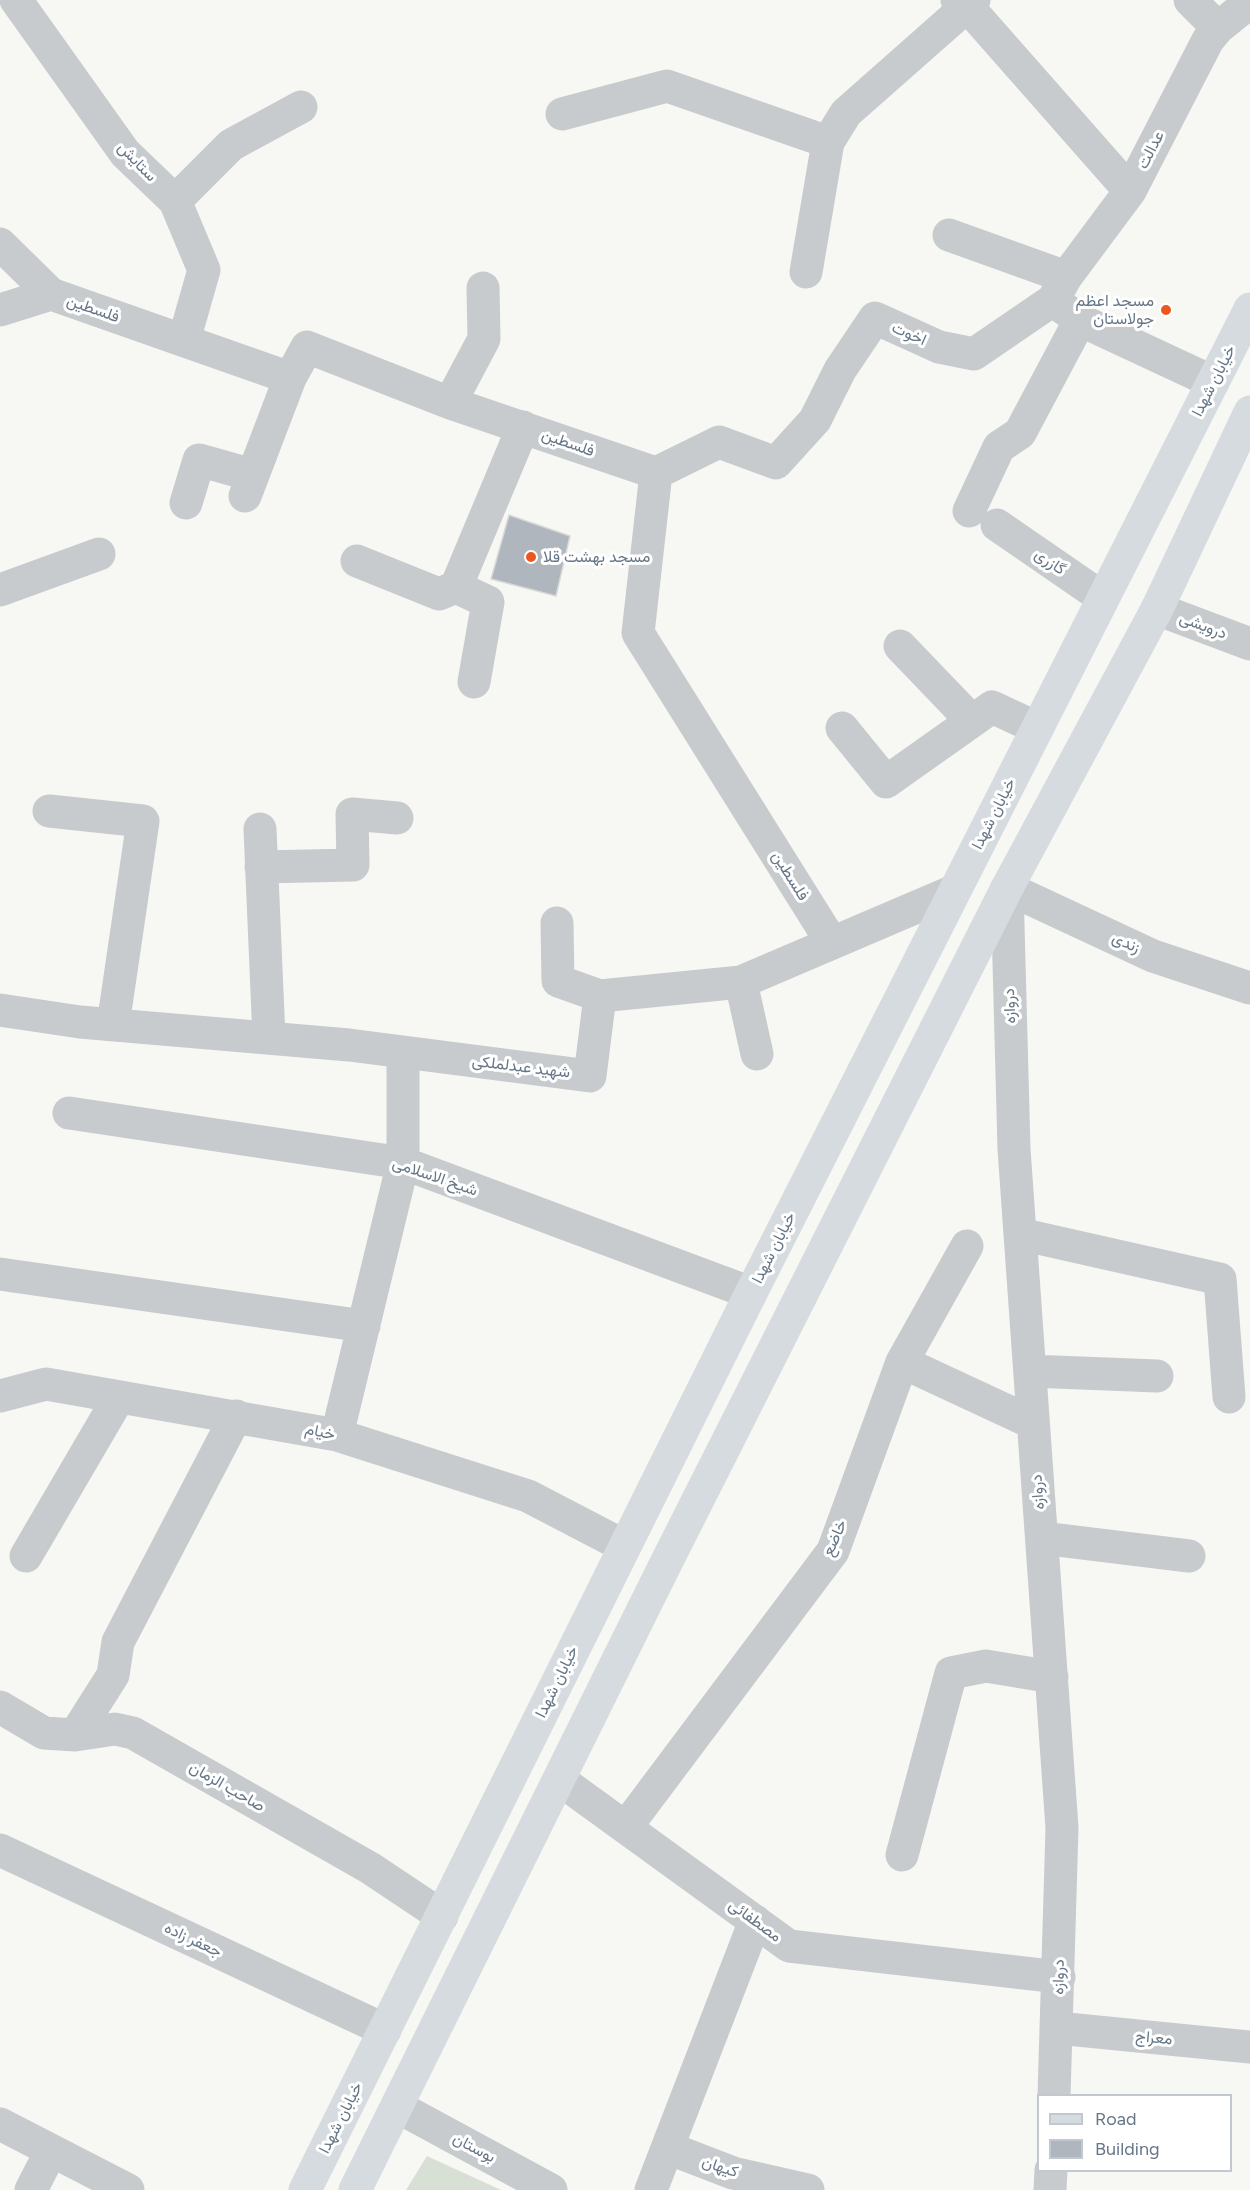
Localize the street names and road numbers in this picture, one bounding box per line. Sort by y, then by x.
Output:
street label: عدالت [1133,128,1169,172]
street label: ستایش [114,138,160,186]
street label: فلسطین [64,291,122,327]
street label: اخوت [889,318,929,350]
street label: خیابان شهدا [1188,342,1240,420]
street label: فلسطین [539,425,597,461]
street label: گازری [1031,545,1069,579]
street label: درویشی [1177,609,1229,643]
street label: خیابان شهدا [968,775,1020,853]
street label: فلسطین [767,848,813,904]
street label: زندی [1109,928,1143,958]
street label: دروازه [1000,988,1020,1024]
street label: شهید عبدلملکی [471,1051,571,1083]
street label: شیخ الاسلامی [390,1154,480,1200]
street label: خیابان شهدا [748,1209,800,1287]
street label: خیام [303,1419,337,1445]
street label: دروازه [1027,1474,1049,1510]
street label: خاضع [819,1517,851,1559]
street label: خیابان شهدا [531,1643,583,1721]
street label: صاحب الزمان [186,1758,268,1816]
street label: مصطفائی [725,1895,785,1947]
street label: جعفر زاده [161,1918,225,1962]
street label: دروازه [1049,1959,1069,1995]
street label: معراج [1135,2027,1173,2049]
street label: خیابان شهدا [315,2079,367,2157]
street label: بوستان [449,2129,499,2167]
street label: کیهان [699,2152,741,2182]

